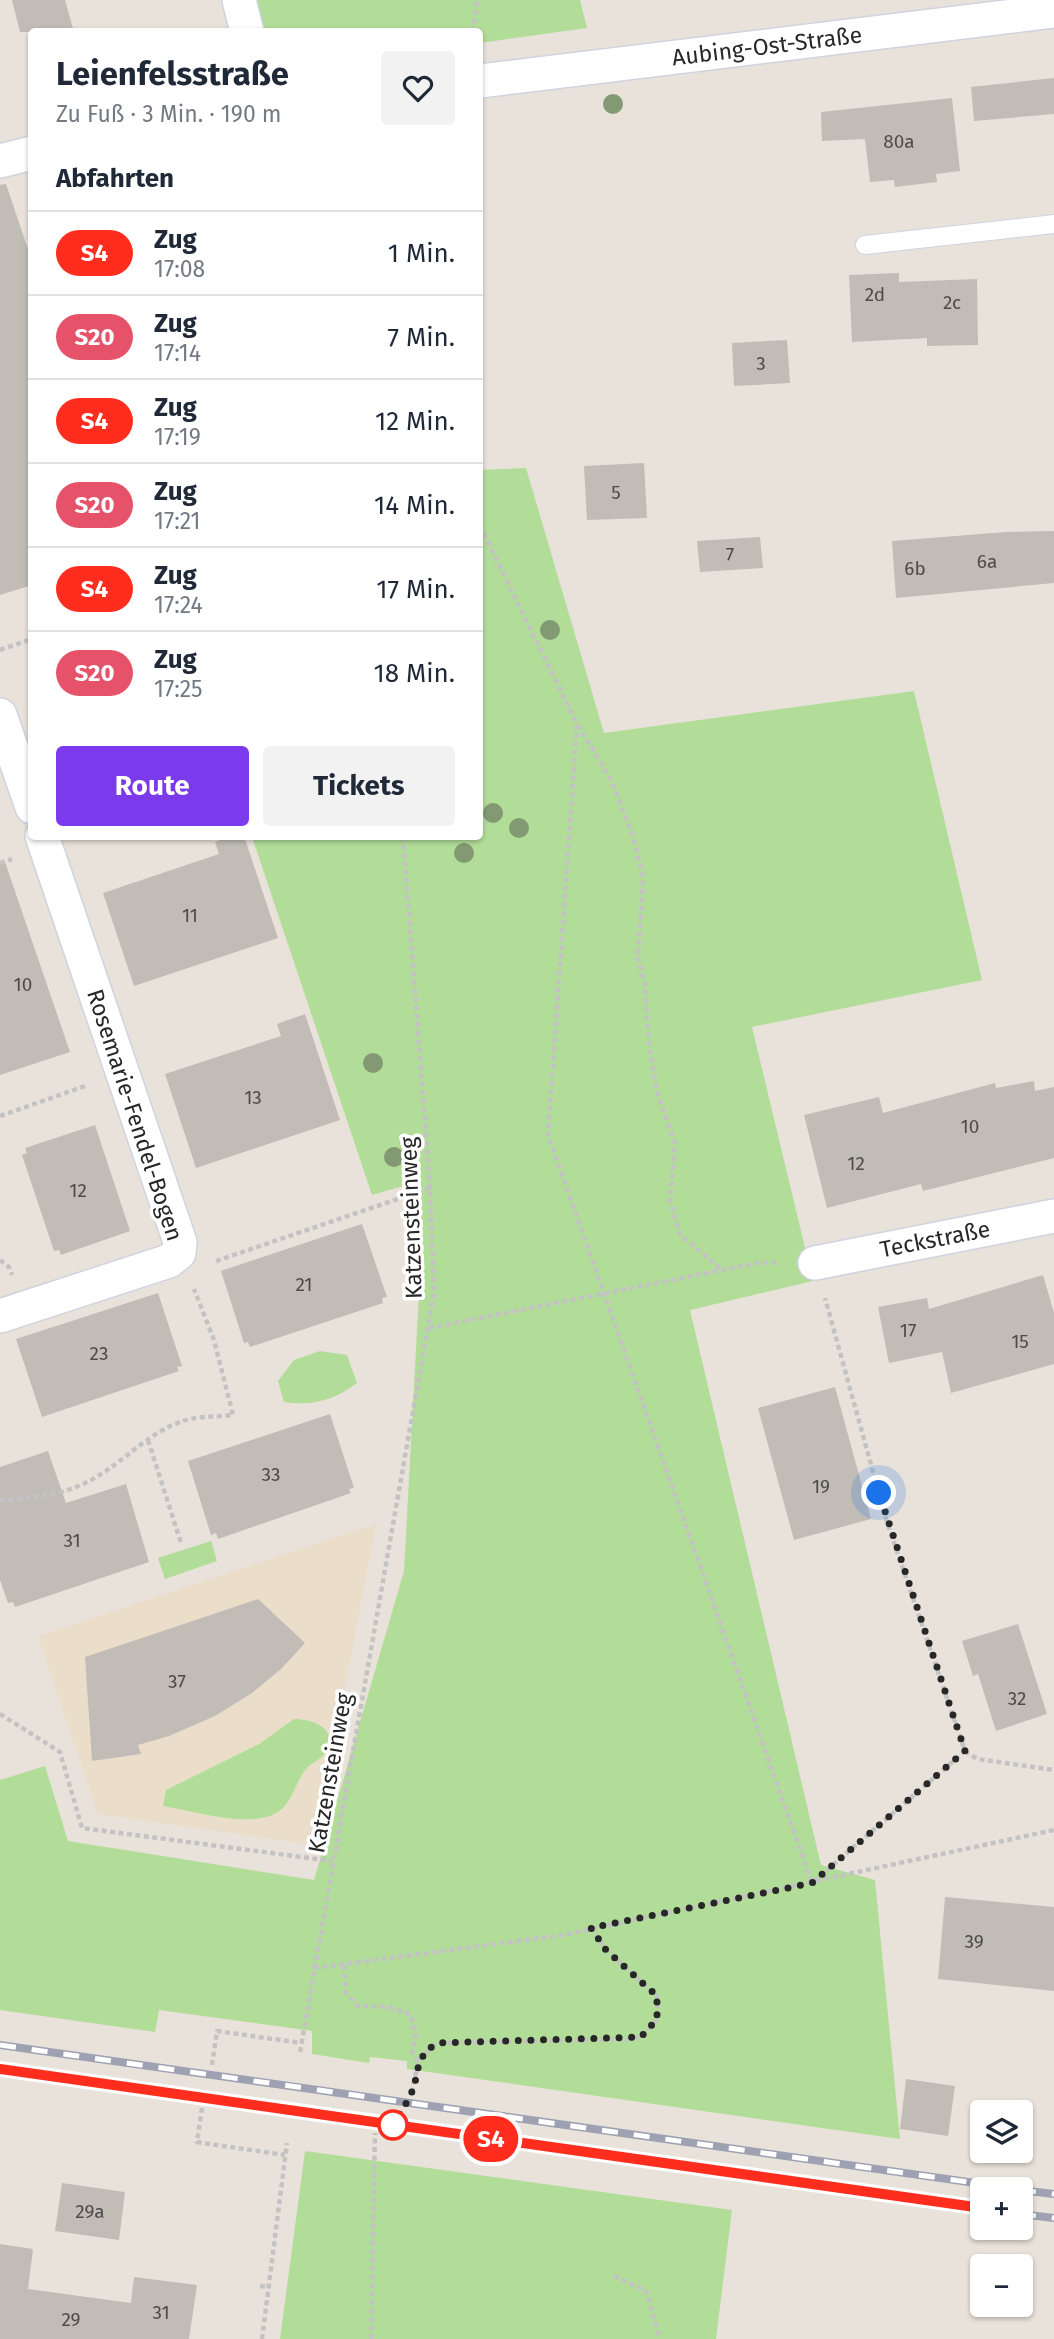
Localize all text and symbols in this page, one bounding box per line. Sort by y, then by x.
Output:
street label: Aubing-Ost-Straße [670,20,864,72]
button: heart [381,51,455,125]
text: Leienfelsstraße [56,54,289,94]
text: Zu Fuß · 3 Min. · 190 m [56,100,282,128]
house number: 80a [883,130,915,153]
text: Abfahrten [56,163,174,194]
text: Zug [154,224,197,255]
text: 1 Min. [388,238,455,269]
text: S4 [81,239,108,267]
text: 17:08 [154,255,205,283]
house number: 2d [865,283,885,306]
house number: 2c [943,291,961,314]
text: Zug [154,308,197,339]
text: 7 Min. [388,322,455,353]
text: S20 [75,323,114,351]
text: 17:14 [154,339,201,367]
house number: 3 [756,352,766,375]
text: Zug [154,392,197,423]
text: 12 Min. [375,406,455,437]
text: S4 [81,407,108,435]
text: 17:19 [154,423,201,451]
text: Zug [154,476,197,507]
house number: 5 [611,481,621,504]
text: 14 Min. [374,490,455,521]
text: S20 [75,491,114,519]
text: 17:21 [154,507,200,535]
house number: 7 [726,543,734,566]
house number: 6a [977,550,997,573]
house number: 6b [904,557,926,580]
text: Zug [154,560,197,591]
text: 17 Min. [376,574,455,605]
text: S4 [81,575,108,603]
text: 17:24 [154,591,203,619]
text: Zug [154,644,197,675]
text: 18 Min. [373,658,455,689]
text: S20 [75,659,114,687]
text: 17:25 [154,675,203,703]
button: Route [56,746,249,826]
button: Tickets [263,746,455,826]
house number: 11 [182,904,198,927]
house number: 10 [14,973,32,996]
street label: Rosemarie-Fendel-Bogen [81,985,189,1245]
house number: 13 [244,1086,262,1109]
house number: 10 [961,1115,979,1138]
street label: Katzensteinweg [394,1136,428,1300]
house number: 12 [847,1152,865,1175]
house number: 12 [69,1179,87,1202]
street label: Teckstraße [878,1215,992,1263]
house number: 21 [295,1273,313,1296]
house number: 17 [900,1319,916,1342]
house number: 15 [1011,1330,1029,1353]
house number: 23 [90,1342,108,1365]
house number: 33 [262,1463,280,1486]
house number: 19 [812,1475,830,1498]
your location [861,1475,896,1510]
house number: 31 [63,1529,81,1552]
house number: 37 [168,1670,186,1693]
house number: 32 [1008,1687,1026,1710]
street label: Katzensteinweg [302,1691,358,1855]
house number: 39 [964,1930,984,1953]
map controls [970,2100,1033,2317]
button: layers [970,2100,1033,2163]
unlabelled marker [378,2110,408,2140]
line badge: S4 [460,2116,522,2162]
text: S4 [477,2125,505,2153]
button: + [970,2177,1033,2240]
house number: 29a [75,2200,105,2223]
button: − [970,2254,1033,2317]
house number: 31 [152,2301,170,2324]
house number: 29 [61,2308,81,2331]

